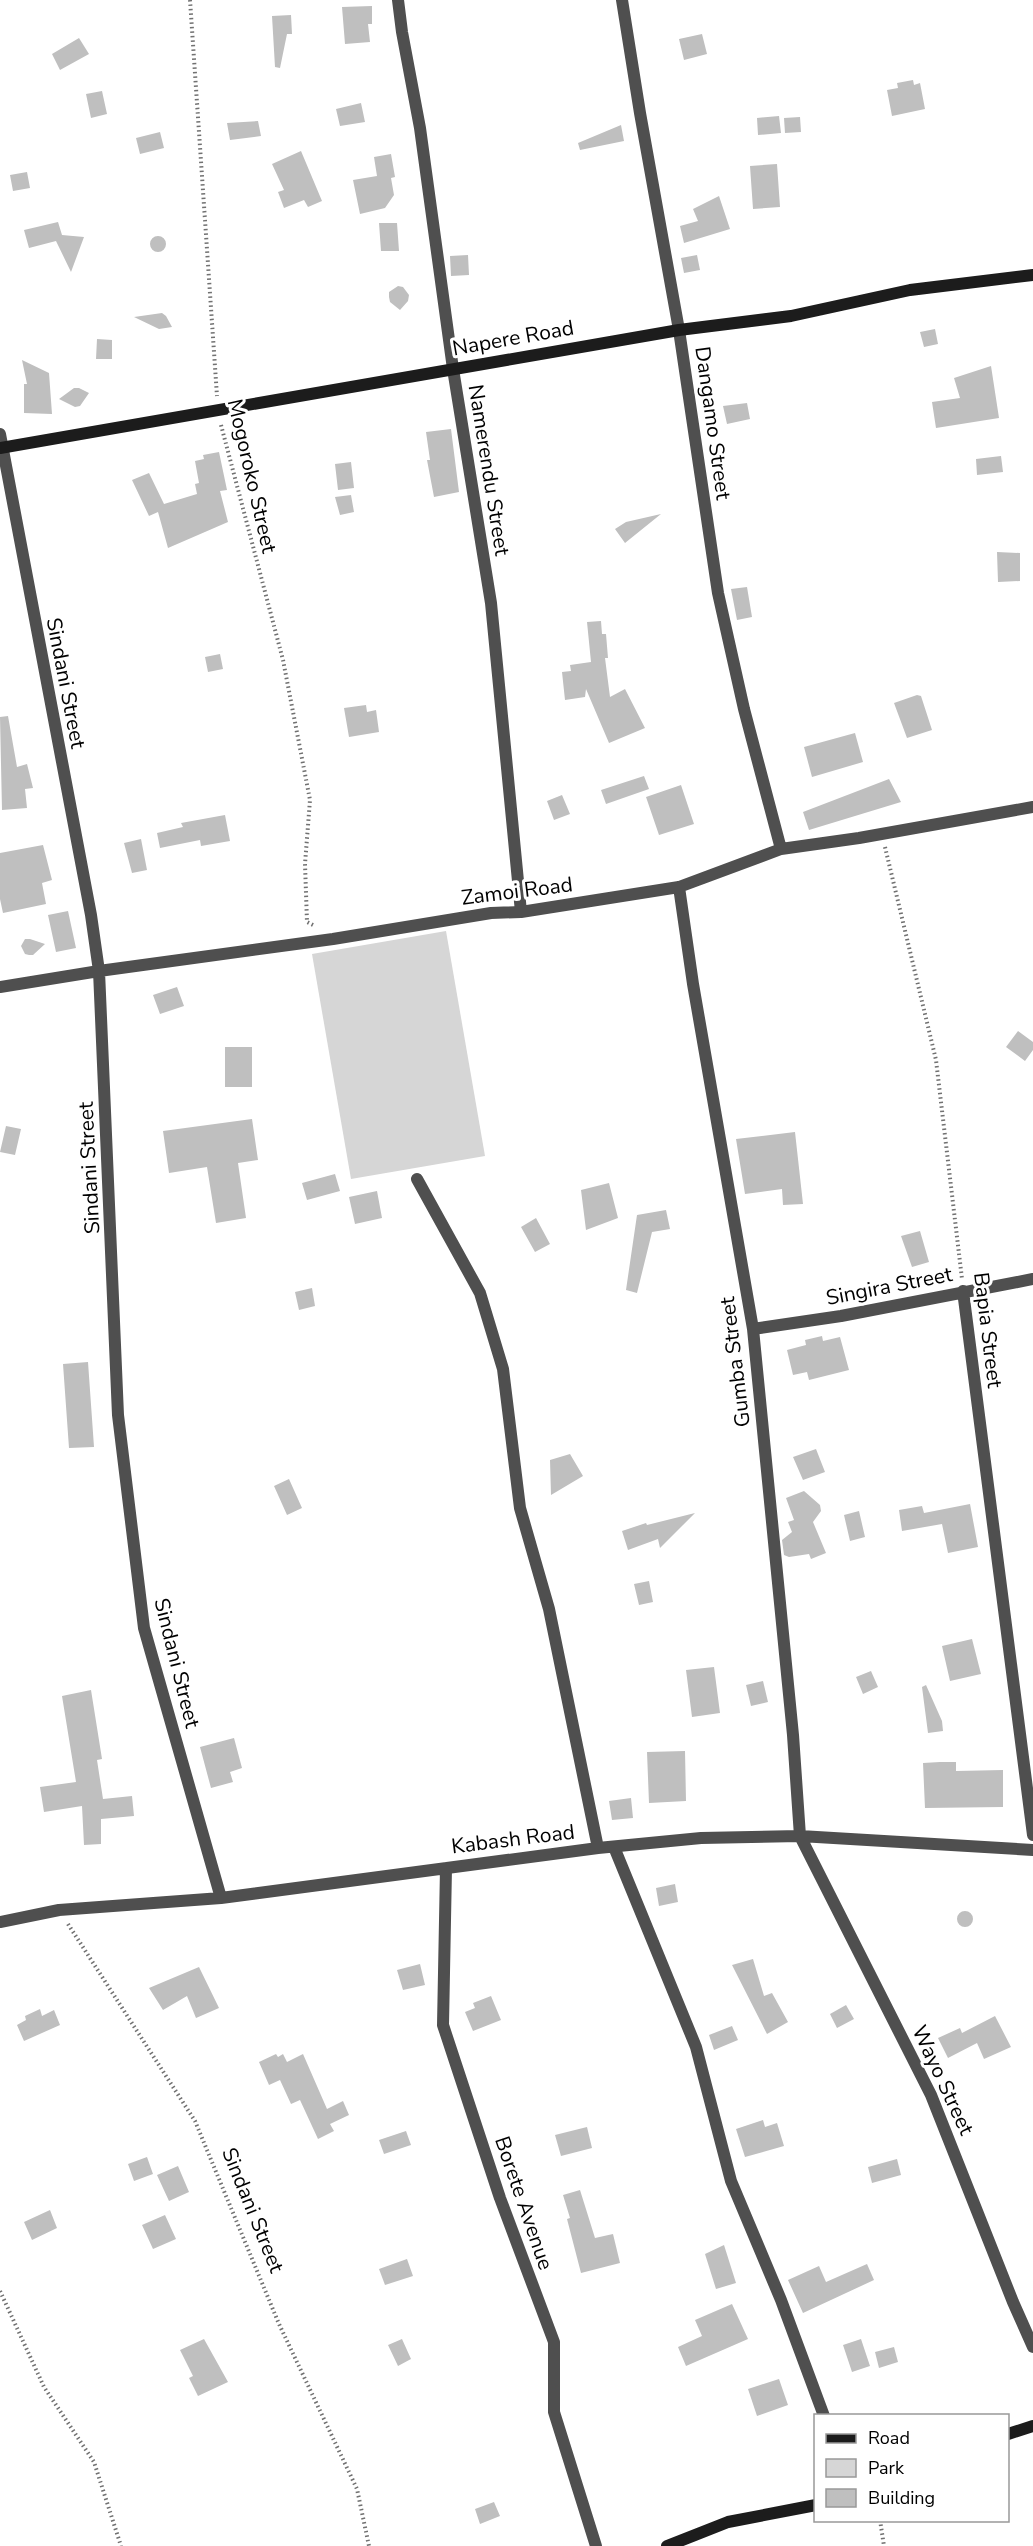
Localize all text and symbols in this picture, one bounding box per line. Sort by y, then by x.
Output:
street label: Napere Road [450,314,576,362]
street label: Dangamo Street [688,345,738,502]
street label: Namerendu Street [462,382,516,558]
street label: Mogoroko Street [221,396,283,556]
street label: Sindani Street [40,615,93,751]
street label: Zamoi Road [460,870,574,912]
street label: Sindani Street [72,1100,106,1235]
street label: Singira Street [823,1260,955,1312]
street label: Bapia Street [967,1271,1009,1390]
street label: Gumba Street [713,1295,757,1429]
street label: Sindani Street [147,1595,207,1731]
street label: Kabash Road [450,1818,576,1860]
street label: Wayo Street [905,2021,981,2140]
street label: Borete Avenue [488,2132,560,2274]
street label: Sindani Street [215,2143,291,2277]
legend [814,2414,1009,2522]
text: Road [868,2426,910,2450]
text: Park [868,2456,905,2480]
text: Building [868,2486,935,2510]

